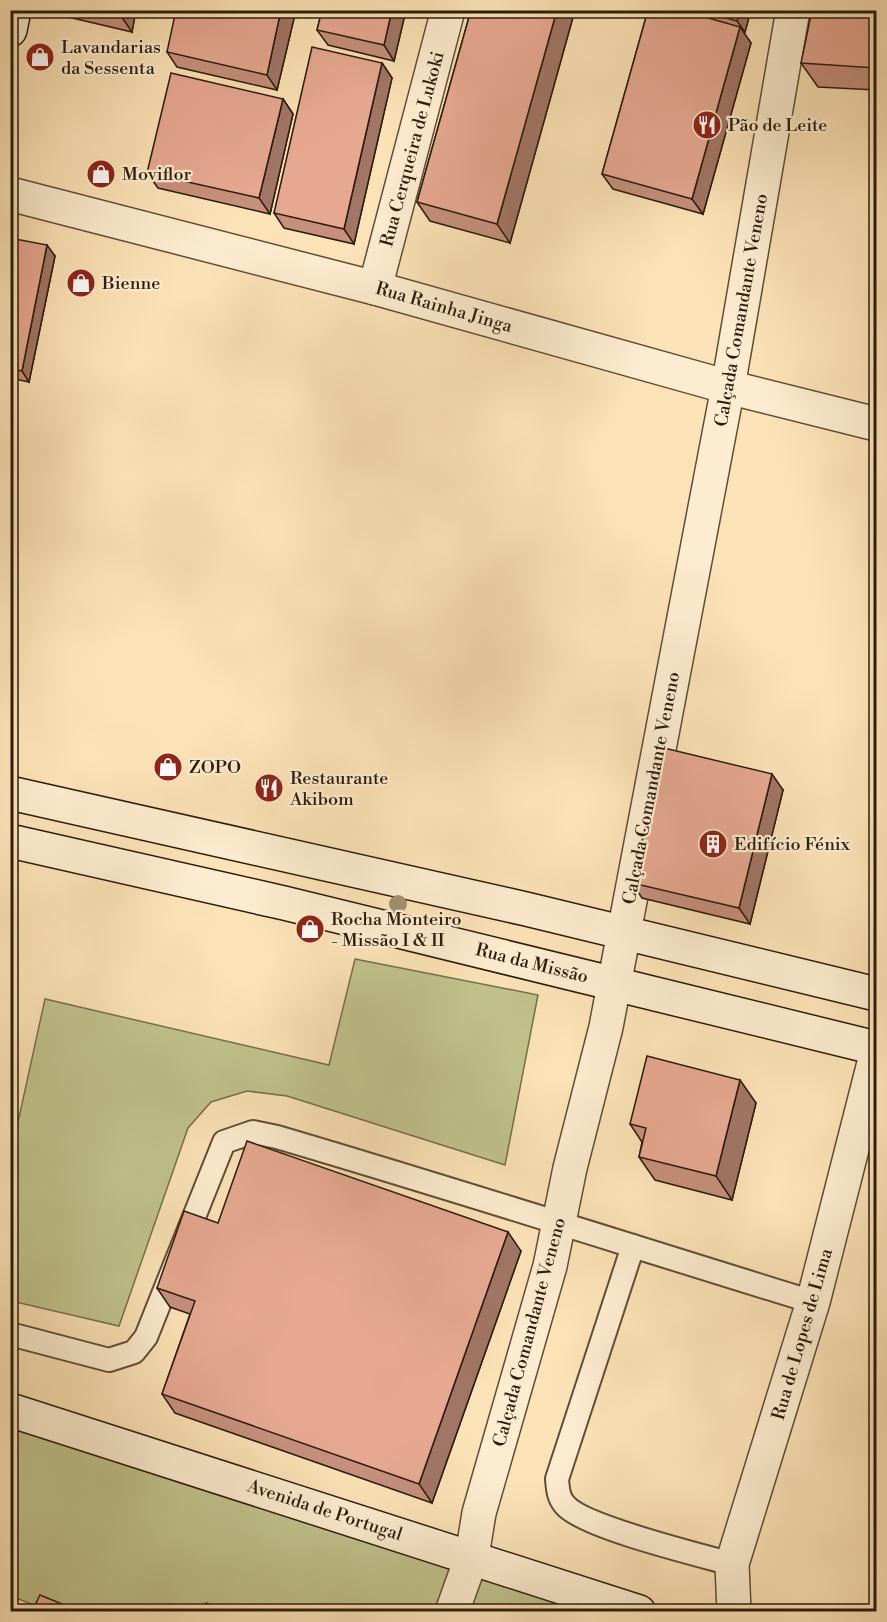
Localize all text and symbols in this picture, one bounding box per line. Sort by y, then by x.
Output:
place label: Lavandarias da Sessenta [61,36,161,80]
shop icon: Lavandarias da Sessenta [24,41,56,73]
street label: Rua Cerqueira de Lukoki [375,49,450,249]
restaurant icon: Pão de Leite [691,109,723,141]
place label: Pão de Leite [728,114,827,137]
shop icon: Moviflor [85,158,117,190]
place label: Moviflor [122,163,192,186]
street label: Calçada Comandante Veneno [710,192,773,428]
shop icon: Bienne [65,267,97,299]
place label: Bienne [101,272,160,295]
street label: Rua Rainha Jinga [373,277,516,338]
street label: Calçada Comandante Veneno [618,670,685,906]
shop icon: ZOPO [152,751,184,783]
place label: ZOPO [189,756,241,779]
place label: Restaurante Akibom [289,767,388,811]
restaurant icon: Restaurante Akibom [253,772,285,804]
building icon: Edifício Fénix [697,828,729,860]
place label: Edifício Fénix [734,833,851,856]
place label: Rocha Monteiro - Missão I & II [331,908,462,952]
shop icon: Rocha Monteiro - Missão I & II [294,913,326,945]
street label: Rua da Missão [473,938,591,989]
street label: Calçada Comandante Veneno [488,1215,571,1449]
street label: Rua de Lopes de Lima [767,1245,838,1423]
street label: Avenida de Portugal [243,1474,406,1547]

